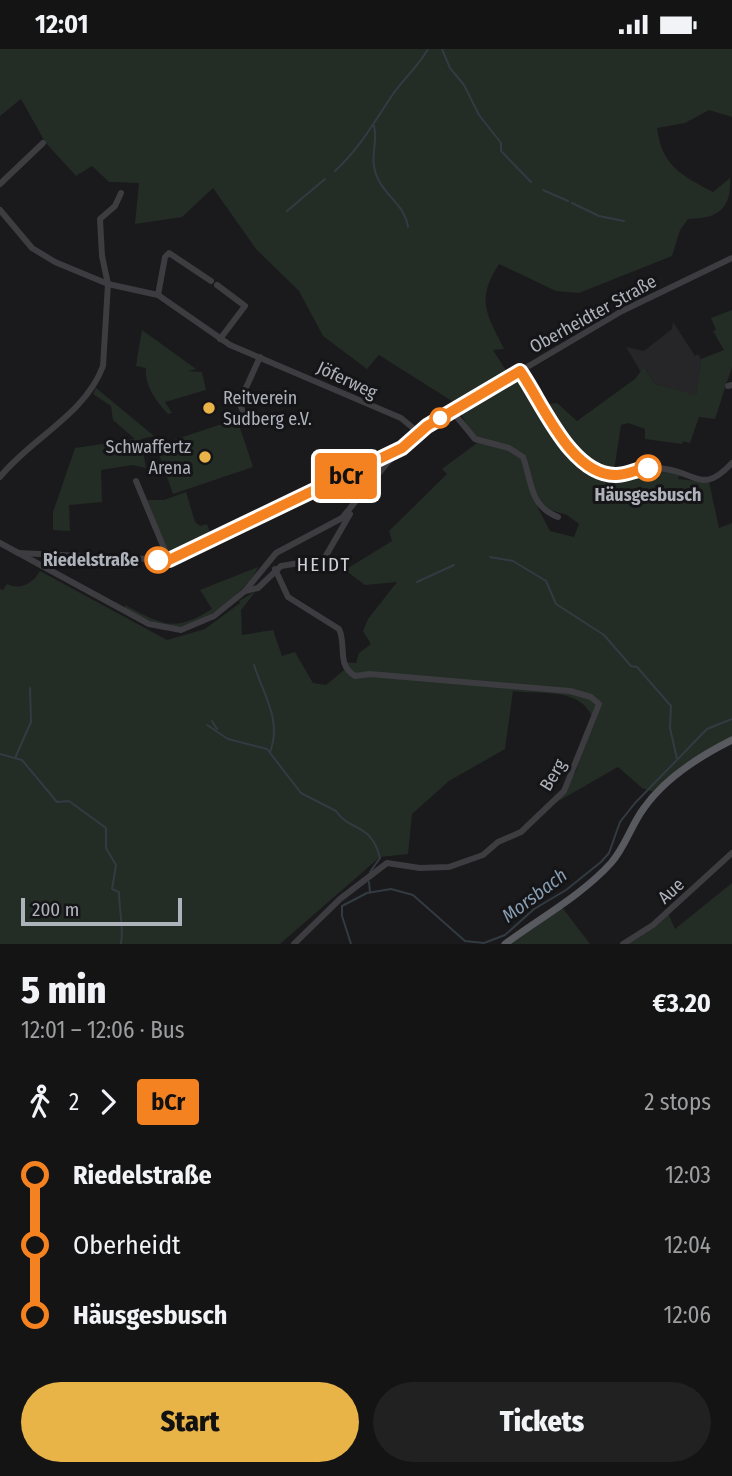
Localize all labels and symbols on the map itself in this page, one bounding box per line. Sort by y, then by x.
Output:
street label: Oberheidter Straße [526,270,660,358]
street label: Jöferweg [313,357,381,404]
place label: Reitverein Sudberg e.V. [223,387,312,430]
marker: Reitverein Sudberg e.V. [201,400,217,416]
unlabelled marker [430,408,450,428]
place label: Schwaffertz Arena [106,436,191,479]
marker: Schwaffertz Arena [197,449,213,465]
line badge: bCr [306,453,386,499]
marker: Häusgesbusch [635,455,661,481]
place label: Häusgesbusch [595,484,701,506]
marker: Riedelstraße [145,547,171,573]
place label: Riedelstraße [43,549,139,571]
district label: HEIDT [297,553,351,576]
street label: Berg [535,755,571,795]
water label: Morsbach [497,863,571,927]
street label: Aue [653,873,689,908]
scale bar [21,895,182,927]

